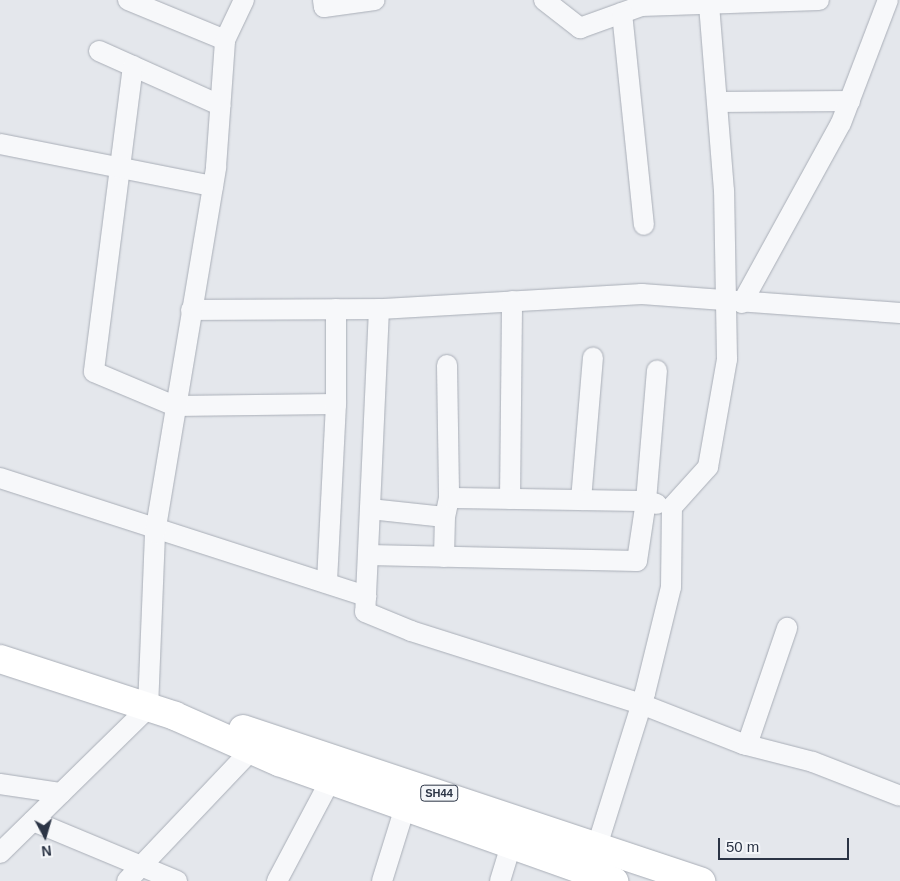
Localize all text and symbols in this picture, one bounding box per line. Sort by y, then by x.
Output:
road number: SH44 [419,784,459,801]
north arrow [20,811,70,861]
scale bar [720,828,851,860]
text: 50 m [726,838,759,855]
text: N [41,842,52,859]

